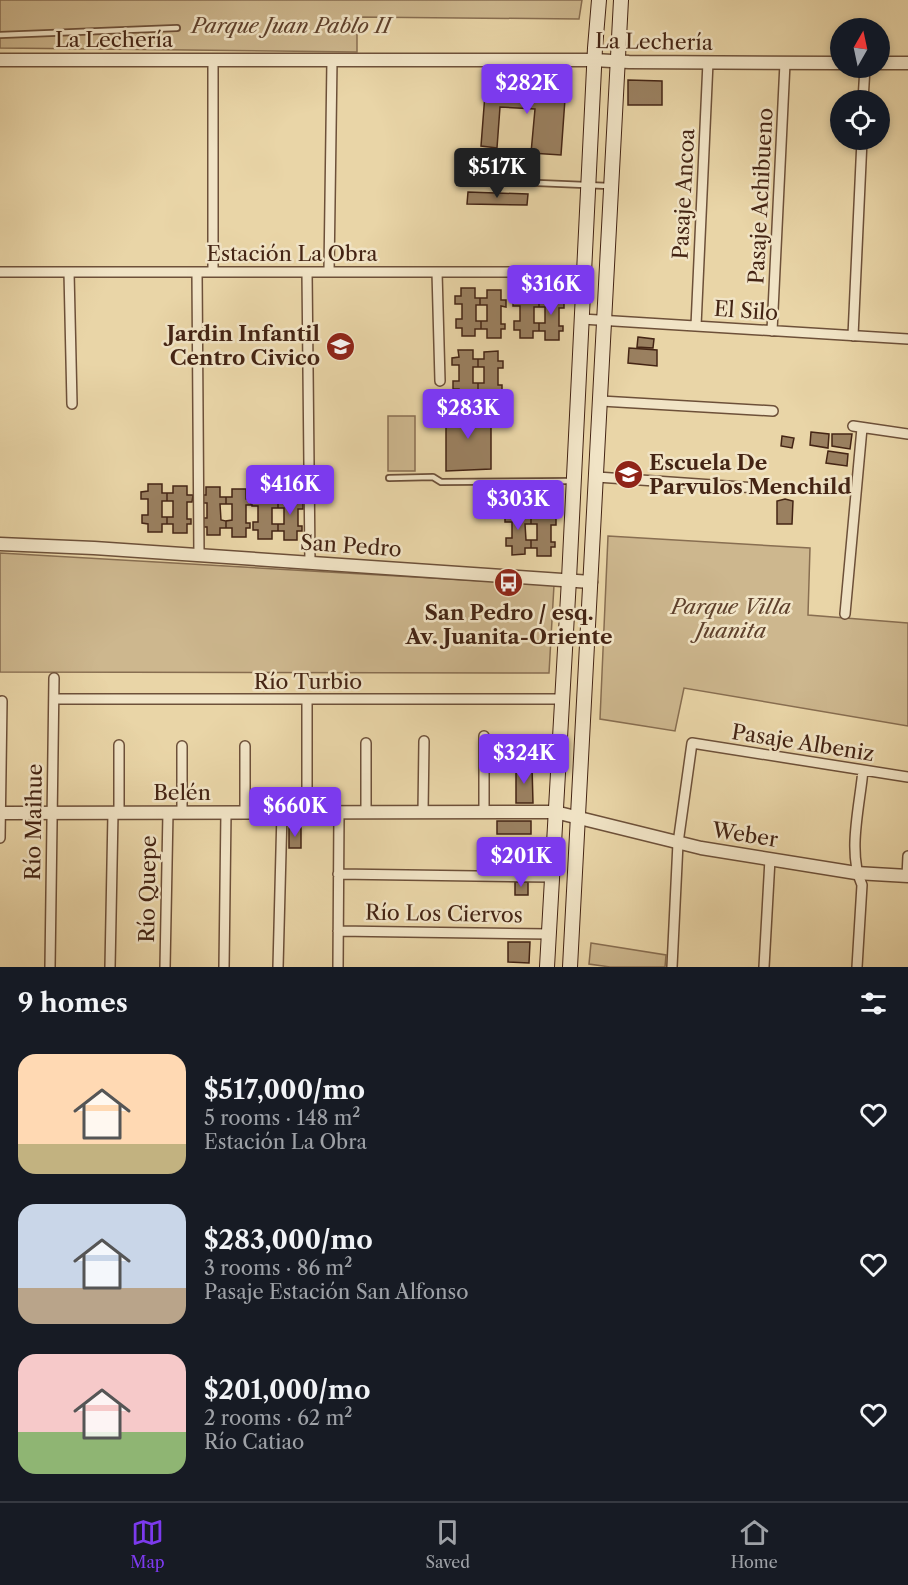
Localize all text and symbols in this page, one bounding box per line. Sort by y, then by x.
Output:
park label: Parque Juan Pablo II [190,13,395,38]
north arrow [830,18,890,78]
map controls [830,18,890,150]
street label: La Lechería [55,27,174,52]
street label: La Lechería [595,28,714,55]
pin: $282K [485,64,569,115]
text: $282K [495,71,559,95]
button: locate [830,90,890,150]
street label: Pasaje Achibueno [743,107,778,285]
street label: Pasaje Ancoa [668,127,699,260]
pin: $517K [455,148,539,199]
text: $517K [468,155,526,179]
street label: Estación La Obra [206,241,379,266]
pin: $316K [509,265,593,316]
text: $316K [521,272,581,296]
street label: El Silo [713,296,779,325]
place label: Jardin Infantil Centro Civico [163,321,320,370]
school or university icon: Jardin Infantil Centro Civico [325,330,357,362]
pin: $283K [426,389,510,440]
text: $283K [437,396,499,420]
place label: Escuela De Parvulos Menchild [649,450,852,499]
school or university icon: Escuela De Parvulos Menchild [612,459,644,491]
pin: $416K [248,465,332,516]
text: $416K [260,472,320,496]
pin: $303K [476,480,560,531]
text: $303K [487,487,549,511]
street label: San Pedro [299,529,403,562]
bus stop icon: San Pedro / esq. Av. Juanita-Oriente [493,566,525,598]
park label: Parque Villa Juanita [669,594,792,643]
place label: San Pedro / esq. Av. Juanita-Oriente [404,600,613,649]
street label: Río Turbio [254,669,362,694]
street label: Pasaje Albeniz [730,719,876,766]
pin: $324K [482,734,566,785]
text: $324K [493,741,555,765]
street label: Río Maihue [20,763,47,880]
street label: Belén [153,780,211,805]
pin: $660K [253,787,337,838]
text: $660K [263,794,327,818]
street label: Weber [709,817,780,852]
street label: Río Quepe [134,835,161,943]
pin: $201K [479,837,563,888]
text: $201K [491,844,551,868]
street label: Río Los Ciervos [365,900,523,927]
text: 9 homes [18,987,128,1019]
icon: filters [857,987,890,1020]
text: $517,000/mo [204,1074,365,1106]
icon: home [66,1078,138,1150]
icon: heart [857,1098,890,1131]
text: 5 rooms · 148 m² [204,1106,360,1130]
text: Estación La Obra [204,1130,367,1154]
text: $283,000/mo [204,1224,373,1256]
icon: home [66,1228,138,1300]
icon: heart [857,1248,890,1281]
text: 3 rooms · 86 m² [204,1256,352,1280]
text: Pasaje Estación San Alfonso [204,1280,469,1304]
text: $201,000/mo [204,1374,370,1406]
icon: home [66,1378,138,1450]
icon: heart [857,1398,890,1431]
text: 2 rooms · 62 m² [204,1406,352,1430]
text: Río Catiao [204,1430,304,1454]
tab: Map [130,1516,165,1572]
tab: Saved [425,1516,470,1572]
tab: Home [731,1516,778,1572]

